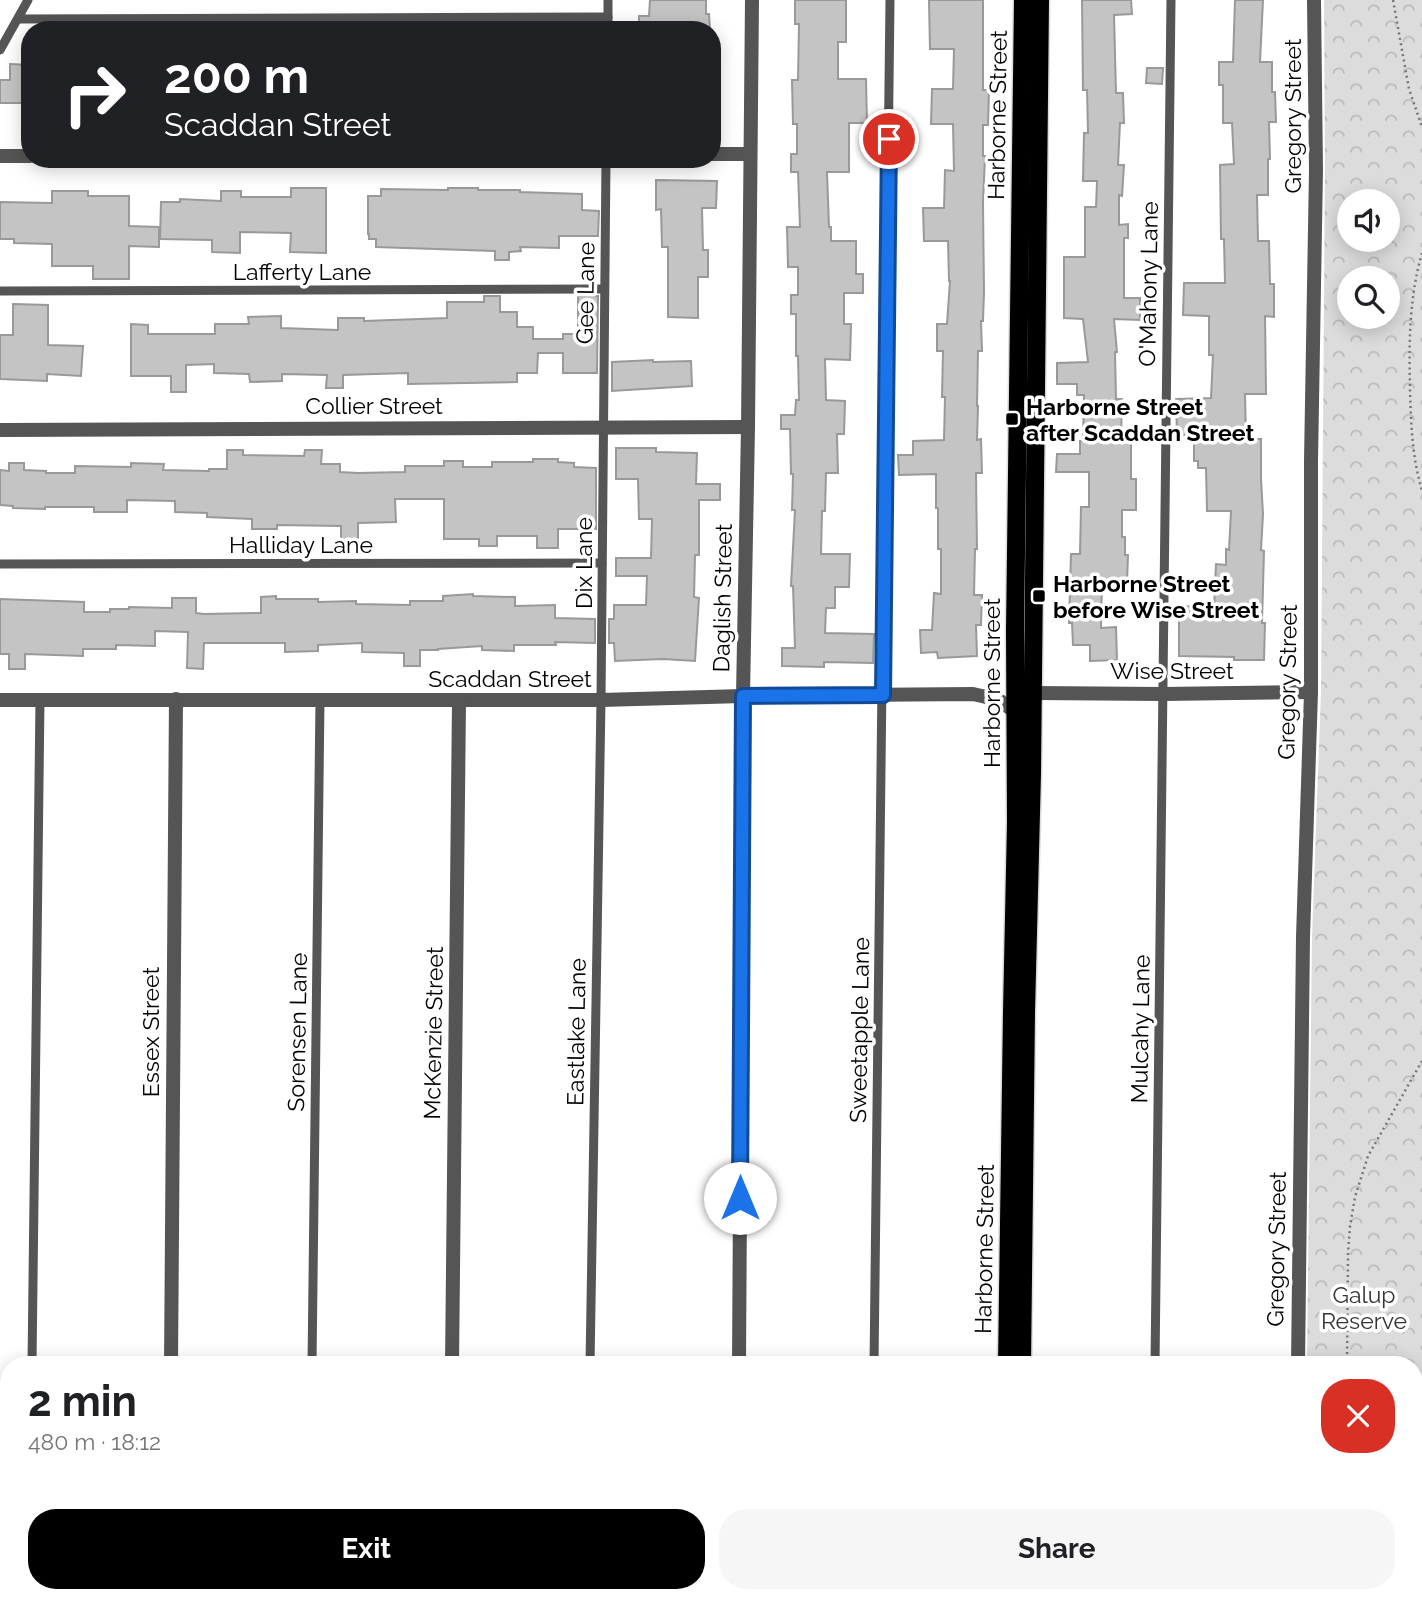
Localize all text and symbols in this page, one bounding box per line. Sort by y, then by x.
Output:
street label: Harborne Street [982,30,1012,200]
street label: Gregory Street [1279,38,1306,194]
text: 200 m [164,47,309,104]
icon: right [49,49,140,140]
text: Scaddan Street [164,106,391,143]
pin [859,109,919,169]
icon: arrive [870,120,908,158]
map controls [1337,189,1400,329]
button: sound [1337,189,1400,252]
street label: O'Mahony Lane [1133,201,1163,367]
street label: Gee Lane [571,242,599,344]
street label: Lafferty Lane [233,258,371,285]
button: search [1337,266,1400,329]
street label: Collier Street [305,392,443,419]
place label: Harborne Street after Scaddan Street [1026,393,1254,446]
marker: Harborne Street after Scaddan Street [1004,411,1020,427]
street label: Dix Lane [570,517,597,609]
street label: Daglish Street [707,523,737,672]
street label: Halliday Lane [229,531,373,558]
place label: Harborne Street before Wise Street [1053,570,1259,623]
marker: Harborne Street before Wise Street [1031,588,1047,604]
street label: Harborne Street [978,598,1005,768]
street label: Gregory Street [1272,604,1302,760]
street label: Wise Street [1110,657,1234,684]
street label: Scaddan Street [428,665,592,692]
street label: Sweetapple Lane [844,937,874,1123]
street label: McKenzie Street [418,946,448,1120]
street label: Sorensen Lane [282,952,312,1112]
street label: Mulcahy Lane [1125,954,1155,1104]
street label: Eastlake Lane [561,958,591,1106]
street label: Essex Street [137,966,164,1097]
position arrow [703,1161,777,1235]
street label: Harborne Street [969,1164,999,1334]
street label: Gregory Street [1261,1171,1291,1327]
park label: Galup Reserve [1321,1281,1407,1334]
text: 2 min [28,1377,137,1426]
button: close [1321,1379,1395,1453]
text: 480 m · 18:12 [28,1428,161,1455]
button: Exit [28,1509,705,1589]
button: Share [719,1509,1395,1589]

